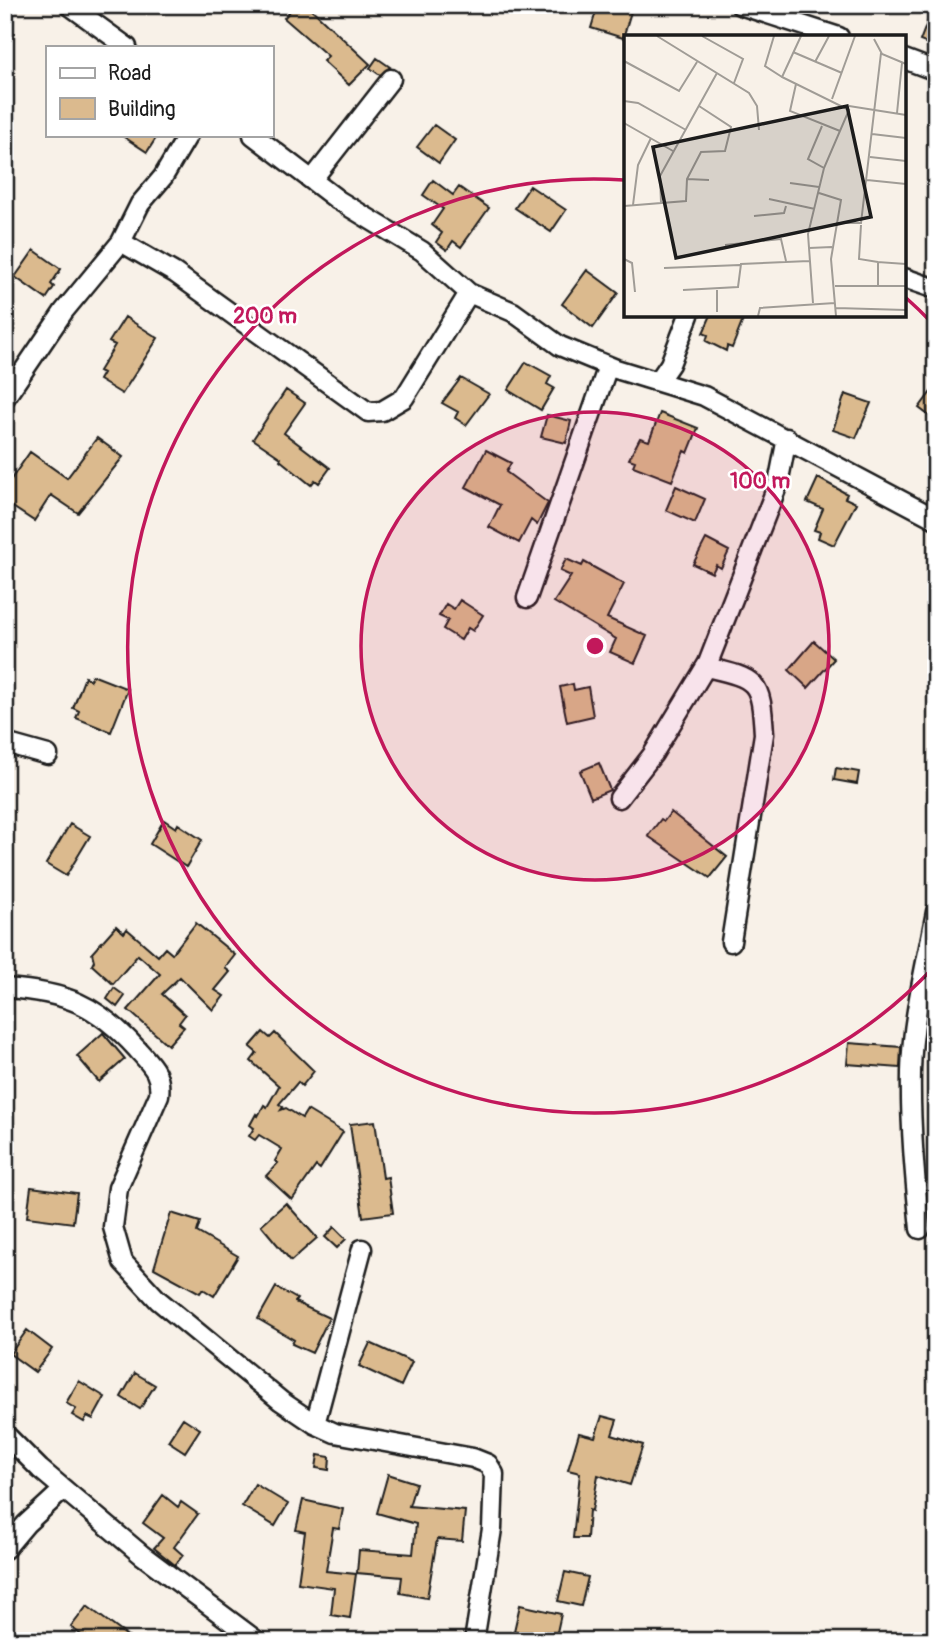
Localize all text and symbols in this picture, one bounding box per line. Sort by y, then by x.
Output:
inset map [624,35,906,317]
legend [46,46,273,136]
text: Road [108,60,152,87]
text: Building [108,96,175,123]
text: 200 m [233,303,297,330]
text: 100 m [730,468,790,495]
centre of rings [583,634,607,658]

